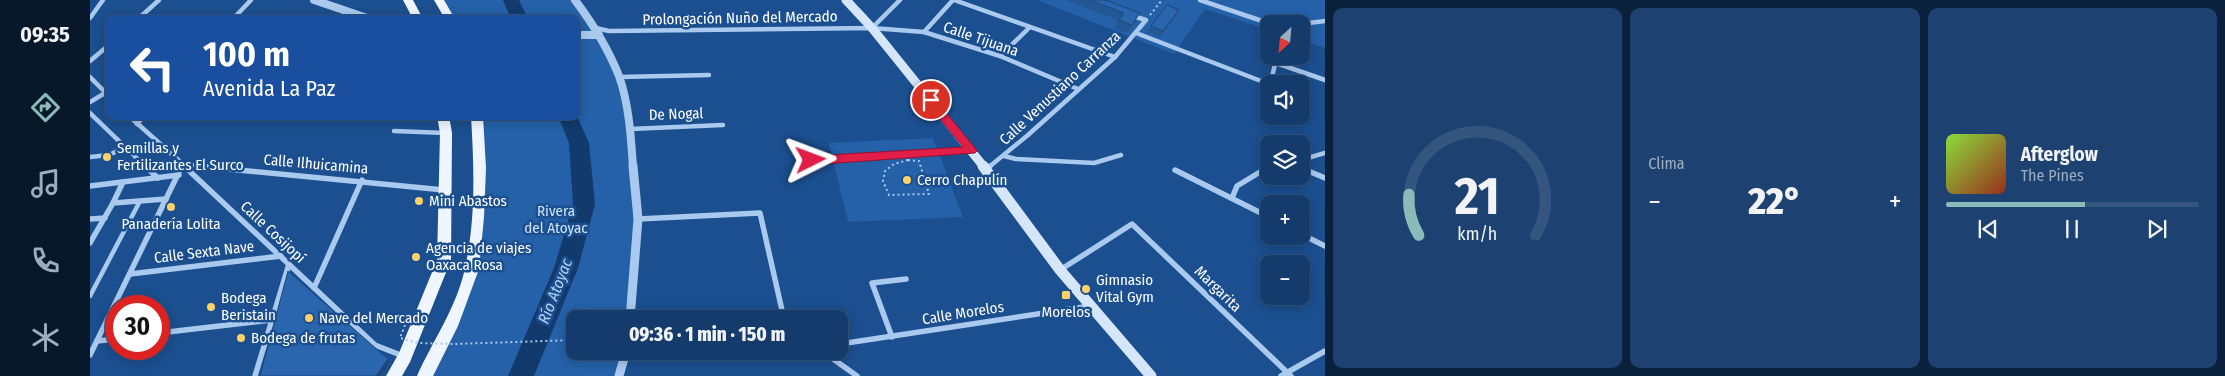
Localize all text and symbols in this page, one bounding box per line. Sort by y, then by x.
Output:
street label: Prolongación Nuño del Mercado [642,7,838,29]
north arrow [1260,15,1310,65]
map controls [1260,15,1310,305]
street label: Calle Tijuana [941,18,1021,60]
text: 09:35 [20,21,70,48]
street label: Calle Venustiano Carranza [996,27,1124,149]
text: 100 m [203,33,290,75]
icon: left [120,35,185,100]
text: Avenida La Paz [203,75,335,102]
button: sound [1260,75,1310,125]
pin [910,79,952,121]
icon: arrive [917,86,945,114]
icon: directions [28,90,63,125]
street label: De Nogal [648,104,704,124]
position arrow [784,133,836,185]
button: layers [1260,135,1310,185]
place label: Semillas y Fertilizantes El Surco [117,139,244,174]
text: Afterglow [2021,143,2098,166]
street label: Calle Ilhuicamina [263,150,369,178]
marker: Semillas y Fertilizantes El Surco [101,151,113,163]
text: Clima [1648,154,1685,173]
text: 21 [1454,165,1500,228]
icon: music [28,166,63,201]
text: The Pines [2021,166,2084,185]
place label: Cerro Chapulín [917,171,1007,189]
marker: Cerro Chapulín [901,174,913,186]
text: 22° [1748,178,1802,224]
text: − [1648,185,1661,218]
text: + [1889,185,1902,218]
place label: Mini Abastos [429,192,507,210]
marker: Mini Abastos [413,195,425,207]
button: + [1260,195,1310,245]
street label: Calle Cosijopí [237,197,309,267]
marker: Panadería Lolita [165,201,177,213]
park label: Rivera del Atoyac [524,202,588,237]
place label: Panadería Lolita [121,215,221,233]
icon: previous [1974,215,2002,243]
icon: pause [2058,215,2086,243]
icon: next [2143,215,2171,243]
text: km/h [1458,223,1498,245]
street label: Calle Sexta Nave [153,237,255,267]
place label: Agencia de viajes Oaxaca Rosa [426,239,531,274]
icon: phone [28,243,63,278]
marker: Agencia de viajes Oaxaca Rosa [410,251,422,263]
water label: Río Atoyac [534,255,576,326]
button: − [1260,255,1310,305]
street label: Margarita [1191,262,1245,316]
place label: Gimnasio Vital Gym [1096,271,1154,306]
marker: Gimnasio Vital Gym [1080,283,1092,295]
place label: Bodega Beristain [221,289,276,324]
marker: Morelos [1060,289,1072,301]
speed limit sign: 30 [105,295,170,360]
street label: Calle Morelos [921,298,1005,328]
marker: Bodega Beristain [205,301,217,313]
place label: Morelos [1042,303,1090,321]
place label: Nave del Mercado [319,309,428,327]
marker: Nave del Mercado [303,312,315,324]
icon: climate [28,320,63,355]
text: 09:36 · 1 min · 150 m [629,323,785,346]
place label: Bodega de frutas [251,329,355,347]
marker: Bodega de frutas [235,332,247,344]

